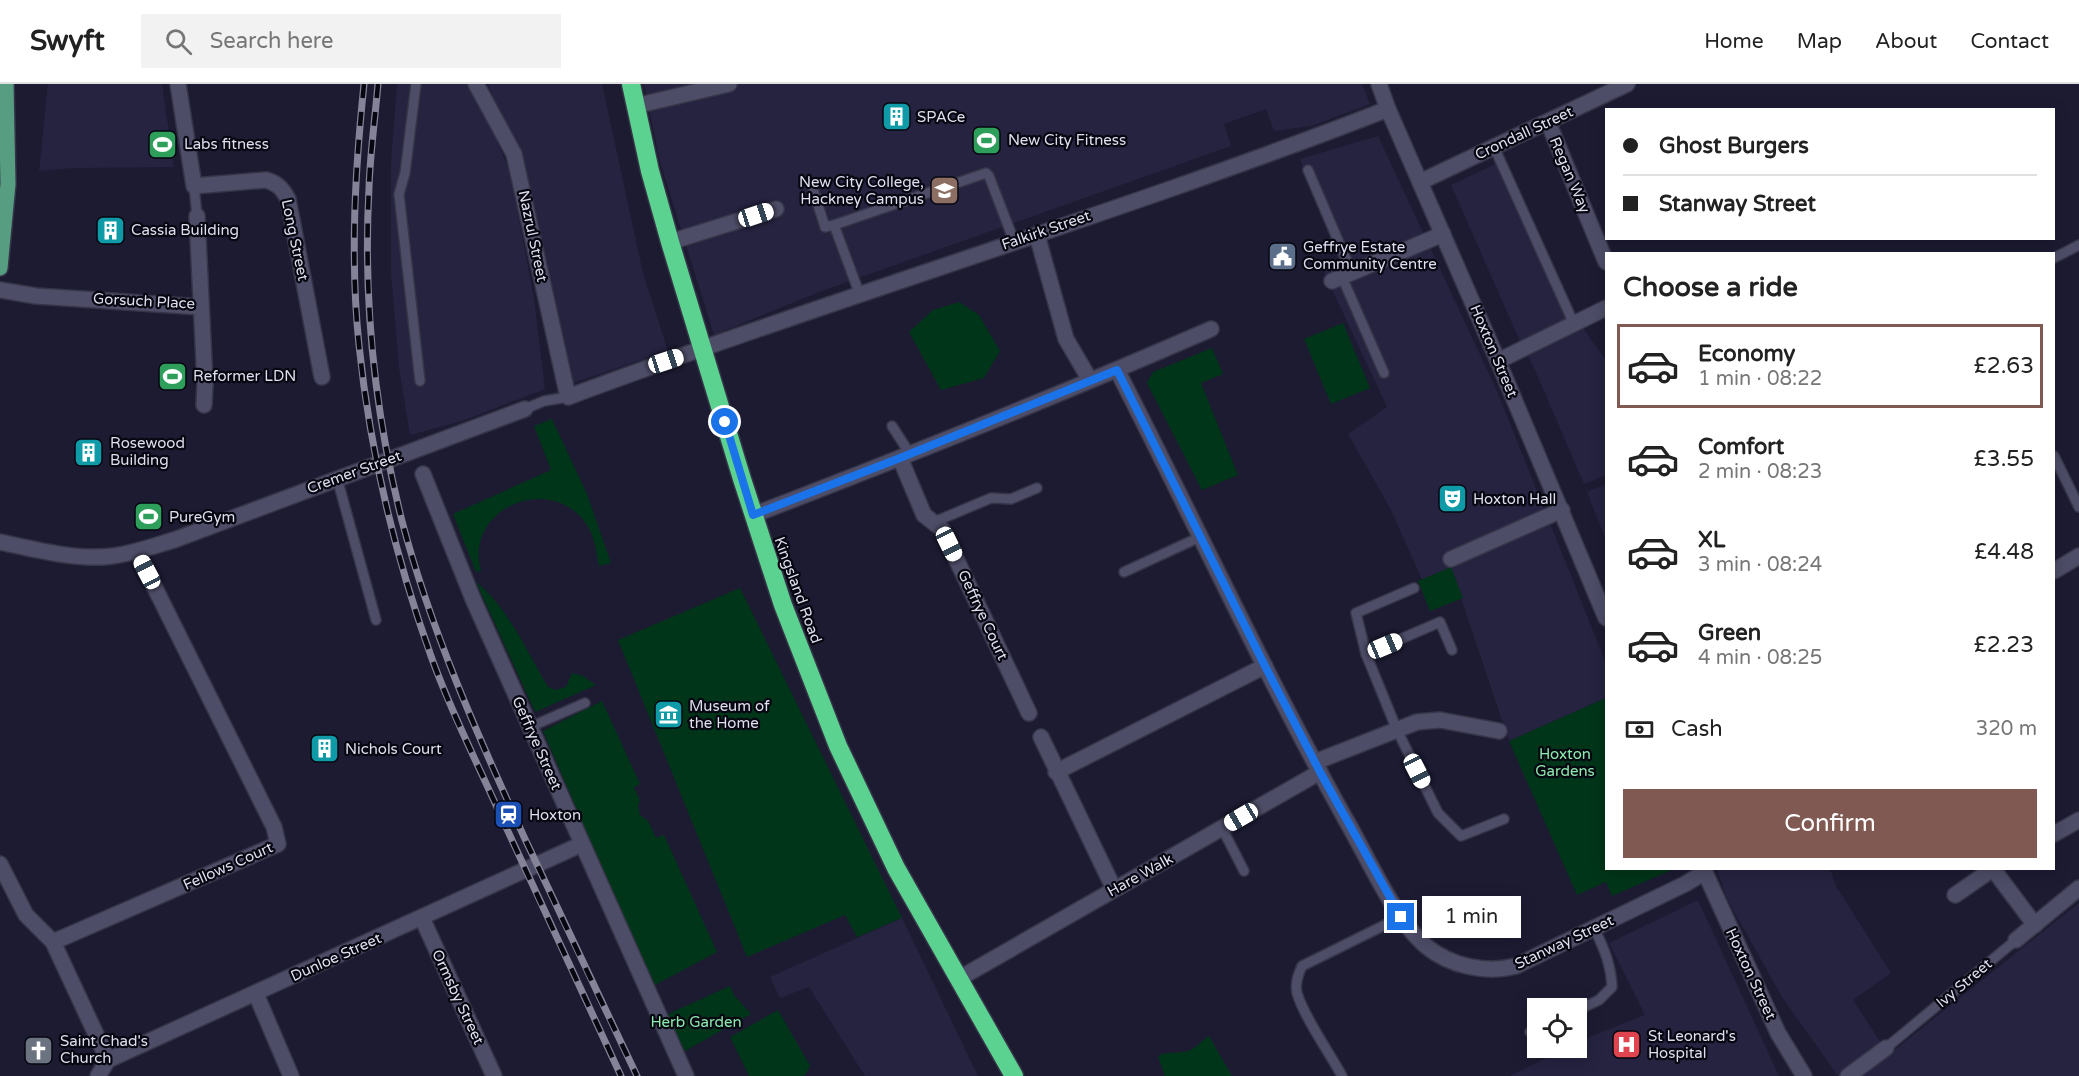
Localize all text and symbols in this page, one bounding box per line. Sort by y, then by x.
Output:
search box [141,14,561,68]
text: Swyft [30,24,105,58]
icon: search [162,25,195,58]
text: Search here [210,28,333,54]
text: Home [1704,29,1764,54]
text: Map [1797,29,1842,54]
text: About [1875,29,1937,54]
text: Contact [1970,29,2049,54]
building icon: SPACe [880,101,912,133]
street label: Crondall Street [1472,102,1576,164]
place label: SPACe [917,108,965,126]
sports icon: New City Fitness [971,124,1003,156]
sports icon: Labs fitness [147,128,179,160]
place label: New City Fitness [1008,131,1126,149]
text: Ghost Burgers [1659,133,1809,159]
street label: Regan Way [1546,134,1594,216]
place label: Labs fitness [184,135,269,153]
place label: New City College, Hackney Campus [799,173,924,208]
school or university icon: New City College, Hackney Campus [929,175,961,207]
street label: Nazrul Street [514,188,552,284]
text: Stanway Street [1659,191,1816,217]
street label: Long Street [278,197,313,283]
car [736,201,776,229]
street label: Falkirk Street [999,206,1093,254]
building icon: Cassia Building [94,214,126,246]
place label: Cassia Building [131,221,239,239]
place label: Geffrye Estate Community Centre [1303,238,1437,273]
public building icon: Geffrye Estate Community Centre [1266,240,1298,272]
text: Choose a ride [1623,271,1798,304]
street label: Gorsuch Place [93,289,195,313]
street label: Hoxton Street [1466,302,1522,400]
icon: car [1626,339,1680,393]
text: Economy [1698,341,1795,367]
car [646,347,686,375]
text: £2.63 [1974,353,2034,379]
sports icon: Reformer LDN [156,360,188,392]
place label: Reformer LDN [193,367,296,385]
text: 1 min · 08:22 [1698,367,1822,391]
route start [711,408,738,435]
icon: car [1626,432,1680,486]
place label: Rosewood Building [110,434,185,469]
text: Comfort [1698,434,1784,460]
building icon: Rosewood Building [73,436,105,468]
text: £3.55 [1974,446,2034,472]
street label: Cremer Street [304,447,404,497]
text: 2 min · 08:23 [1698,460,1822,484]
theatre icon: Hoxton Hall [1436,483,1468,515]
place label: Hoxton Hall [1473,490,1556,508]
sports icon: PureGym [132,501,164,533]
place label: PureGym [169,508,235,526]
car [933,524,965,564]
icon: car [1626,525,1680,579]
text: XL [1698,527,1725,553]
street label: Kingsland Road [770,534,826,646]
text: £4.48 [1974,539,2034,565]
car [131,552,163,592]
text: 3 min · 08:24 [1698,553,1822,577]
street label: Geffrye Court [954,567,1012,663]
icon: car [1626,618,1680,672]
text: Green [1698,620,1761,646]
car [1365,631,1405,661]
text: £2.23 [1974,632,2034,658]
text: 4 min · 08:25 [1698,646,1822,670]
street label: Geffrye Street [508,693,566,793]
place label: Museum of the Home [689,697,770,732]
museum icon: Museum of the Home [652,699,684,731]
icon: cash [1623,713,1656,746]
text: Cash [1671,716,1723,742]
text: 320 m [1976,717,2037,741]
building icon: Nichols Court [308,733,340,765]
place label: Nichols Court [345,740,442,758]
park label: Hoxton Gardens [1535,745,1595,780]
car [1401,751,1433,791]
button: Confirm [1623,789,2037,858]
station icon: Hoxton [492,799,524,831]
car [1221,800,1261,834]
place label: Hoxton [529,806,581,824]
street label: Fellows Court [180,838,276,894]
street label: Hare Walk [1104,850,1176,900]
callout: 1 min [1422,896,1521,938]
route end [1387,903,1414,930]
text: 1 min [1445,905,1498,929]
street label: Stanway Street [1512,911,1617,973]
street label: Hoxton Street [1722,925,1780,1023]
street label: Dunloe Street [288,929,384,985]
street label: Ormsby Street [428,947,488,1048]
street label: Ivy Street [1933,954,1996,1011]
map controls [1527,998,1587,1058]
button: locate [1527,998,1587,1058]
park label: Herb Garden [650,1013,742,1031]
place label: St Leonard's Hospital [1648,1027,1736,1062]
hospital icon: St Leonard's Hospital [1611,1029,1643,1061]
place label: Saint Chad's Church [60,1032,148,1067]
church icon: Saint Chad's Church [23,1034,55,1066]

